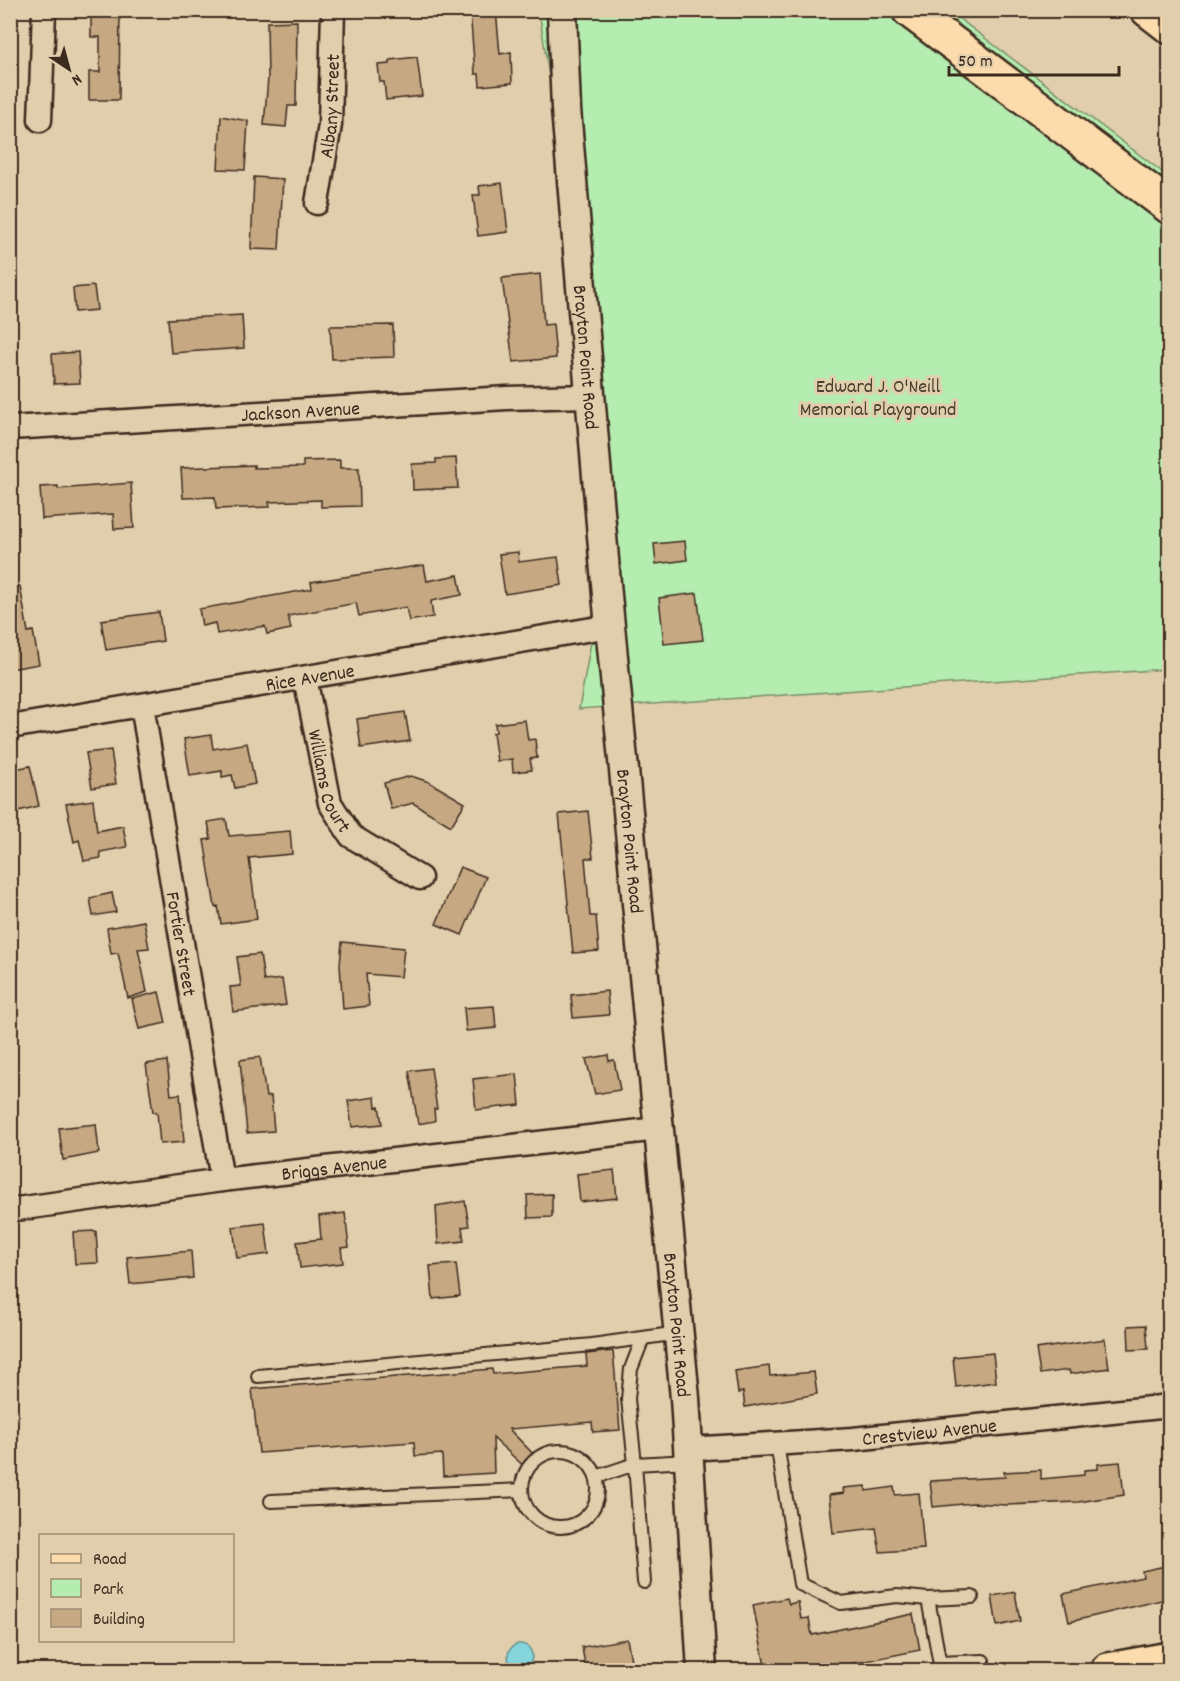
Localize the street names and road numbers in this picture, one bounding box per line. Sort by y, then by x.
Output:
street label: Albany Street [314,54,349,161]
street label: Brayton Point Road [564,284,604,431]
street label: Jackson Avenue [240,396,361,431]
street label: Rice Avenue [264,658,357,701]
street label: Williams Court [299,727,356,839]
street label: Brayton Point Road [607,768,649,915]
street label: Fortier Street [157,890,202,999]
street label: Briggs Avenue [280,1150,389,1190]
street label: Brayton Point Road [654,1252,696,1399]
street label: Crestview Avenue [861,1413,998,1455]

